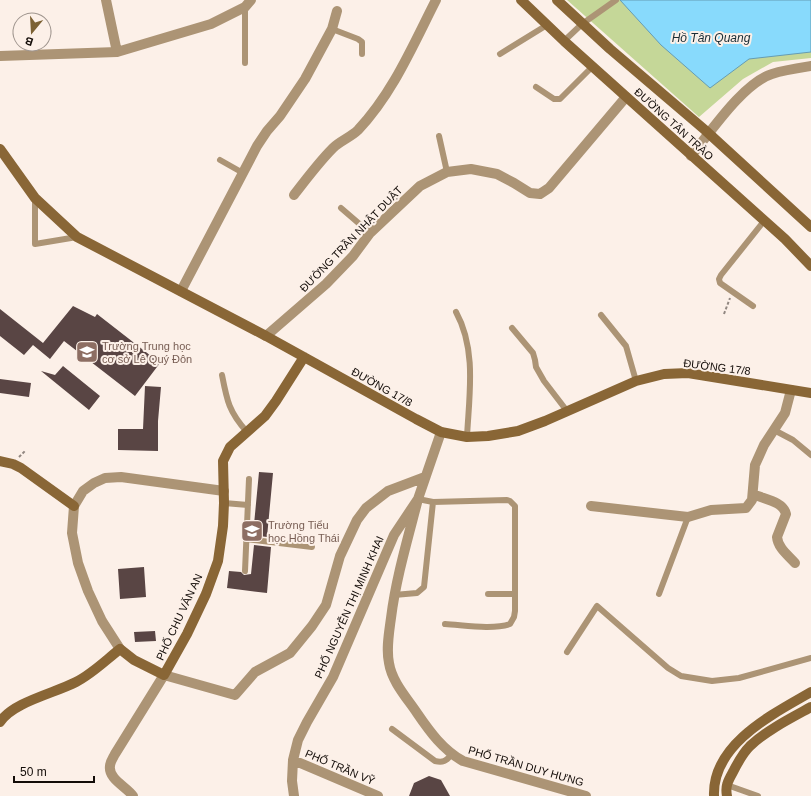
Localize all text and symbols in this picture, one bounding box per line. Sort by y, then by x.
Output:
north arrow [12,12,52,52]
water label: Hồ Tân Quang [672,31,751,45]
text: B [23,35,35,48]
street label: ĐƯỜNG TÂN TRÀO [632,86,716,163]
street label: ĐƯỜNG TRẦN NHẬT DUẬT [297,184,405,294]
school or university icon: Trường Trung học cơ sở Lê Quý Đôn [74,339,100,365]
place label: Trường Trung học cơ sở Lê Quý Đôn [102,340,192,365]
street label: ĐƯỜNG 17/8 [683,357,751,377]
street label: ĐƯỜNG 17/8 [349,365,415,409]
school or university icon: Trường Tiểu học Hồng Thái [239,518,265,544]
place label: Trường Tiểu học Hồng Thái [268,519,339,544]
street label: PHỐ NGUYỄN THỊ MINH KHAI [311,534,386,680]
street label: PHỐ CHU VĂN AN [153,571,204,662]
street label: PHỐ TRẦN DUY HƯNG [467,743,585,788]
street label: PHỐ TRẦN VỸ [303,746,378,787]
scale bar [14,758,94,784]
text: 50 m [20,765,47,779]

